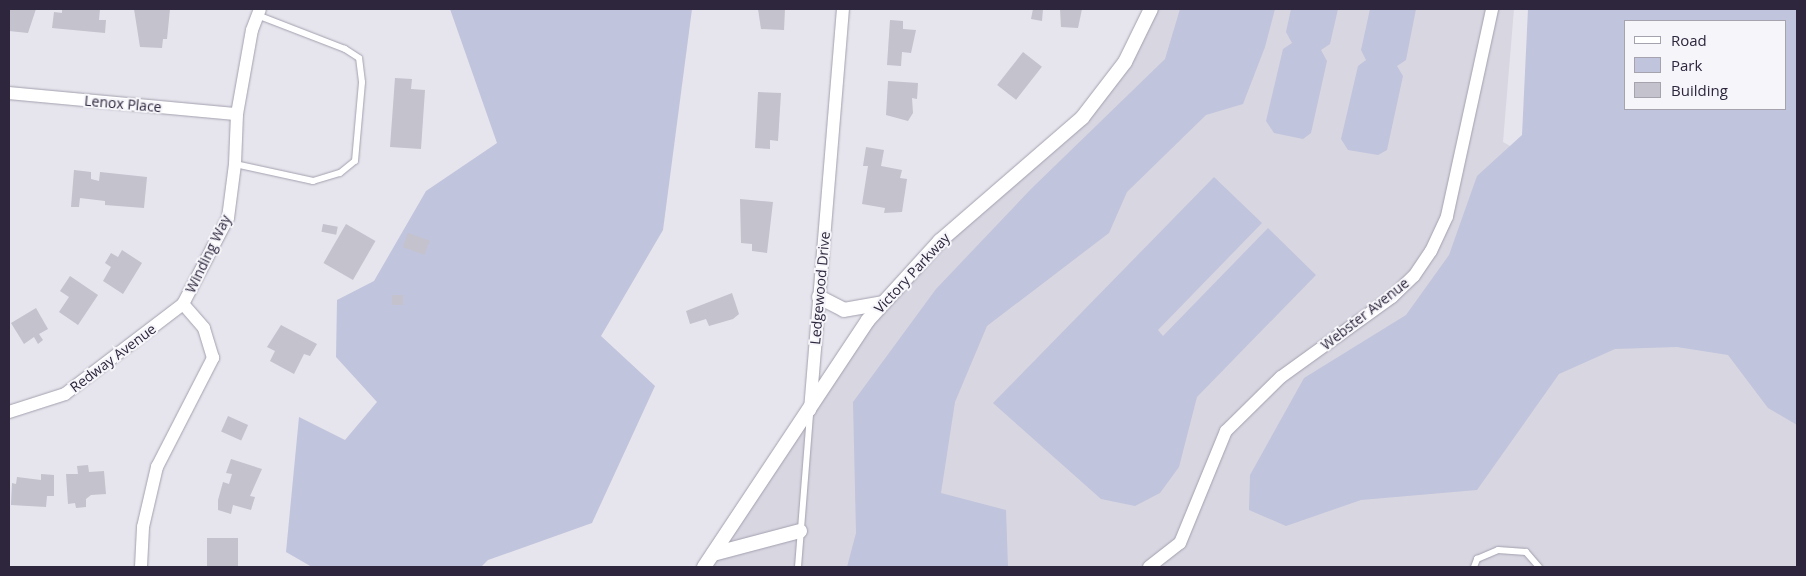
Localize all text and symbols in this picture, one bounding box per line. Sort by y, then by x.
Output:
legend [1624,20,1786,110]
text: Road [1671,30,1707,50]
text: Park [1671,55,1702,75]
text: Building [1671,80,1728,100]
street label: Lenox Place [84,92,162,116]
street label: Winding Way [182,212,234,296]
street label: Victory Parkway [871,230,953,316]
street label: Ledgewood Drive [807,231,833,345]
street label: Webster Avenue [1318,274,1412,354]
street label: Redway Avenue [67,320,159,396]

